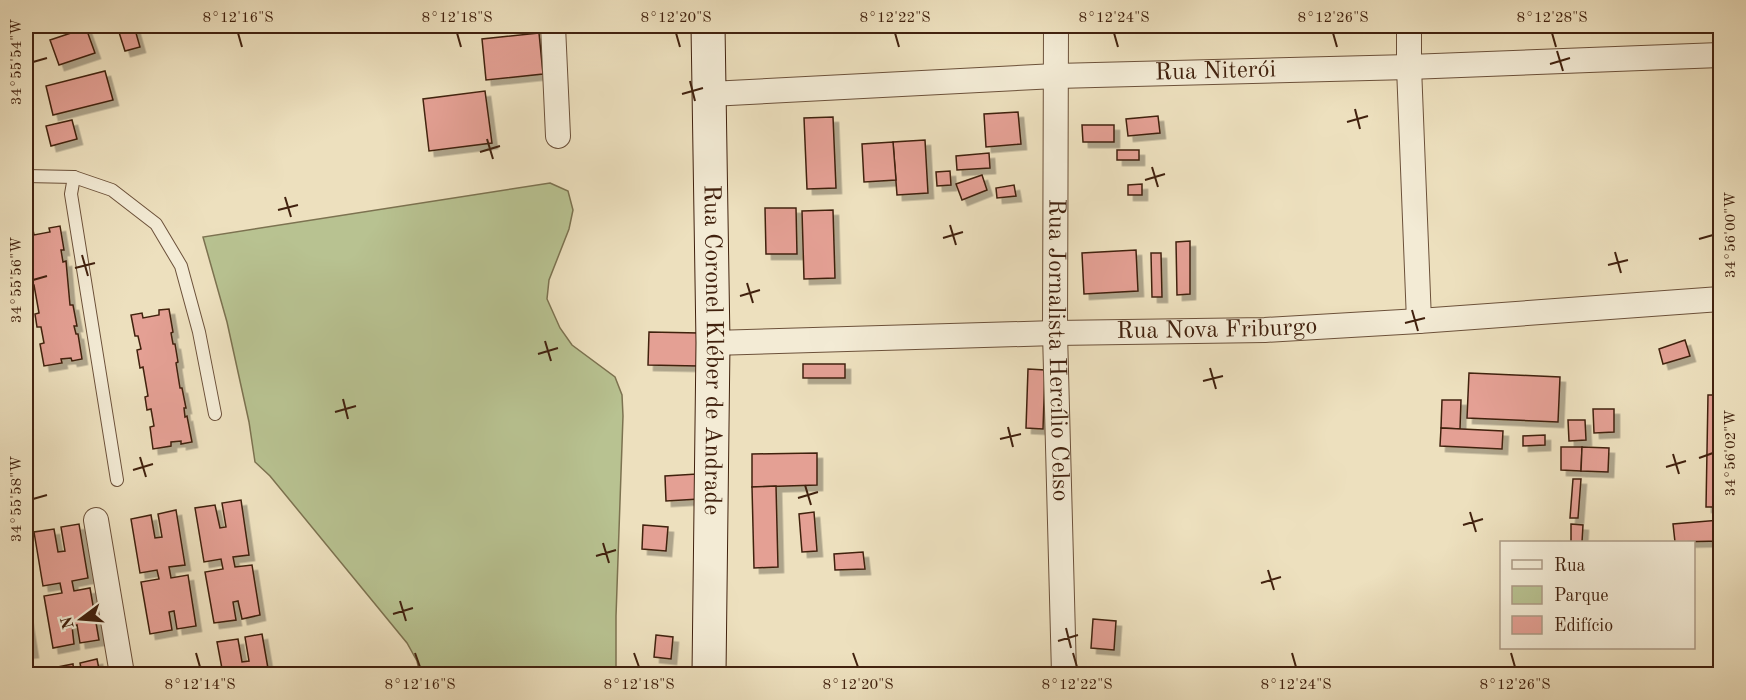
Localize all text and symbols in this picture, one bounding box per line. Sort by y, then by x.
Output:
text: 8°12'16"S [202,11,274,26]
text: 8°12'18"S [421,11,493,26]
text: 8°12'20"S [640,11,712,26]
text: 8°12'22"S [859,11,931,26]
text: 8°12'24"S [1078,11,1150,26]
text: 8°12'26"S [1297,11,1369,26]
text: 8°12'28"S [1516,11,1588,26]
text: 34°55'54"W [10,19,25,105]
street label: Rua Niterói [1155,58,1276,85]
street label: Rua Coronel Kléber de Andrade [699,184,725,515]
text: 34°56'00"W [1724,192,1739,278]
street label: Rua Jornalista Hercílio Celso [1043,199,1071,502]
text: 34°55'56"W [10,237,25,323]
street label: Rua Nova Friburgo [1116,315,1318,344]
text: 34°56'02"W [1724,410,1739,496]
text: 34°55'58"W [10,456,25,542]
legend [1500,541,1695,649]
text: Rua [1554,557,1585,575]
text: Parque [1554,587,1609,605]
north arrow [51,589,111,649]
text: N [59,614,78,631]
text: Edifício [1554,617,1613,635]
text: 8°12'14"S [164,678,236,693]
text: 8°12'16"S [384,678,456,693]
text: 8°12'18"S [603,678,675,693]
text: 8°12'20"S [822,678,894,693]
text: 8°12'22"S [1041,678,1113,693]
text: 8°12'24"S [1260,678,1332,693]
text: 8°12'26"S [1479,678,1551,693]

